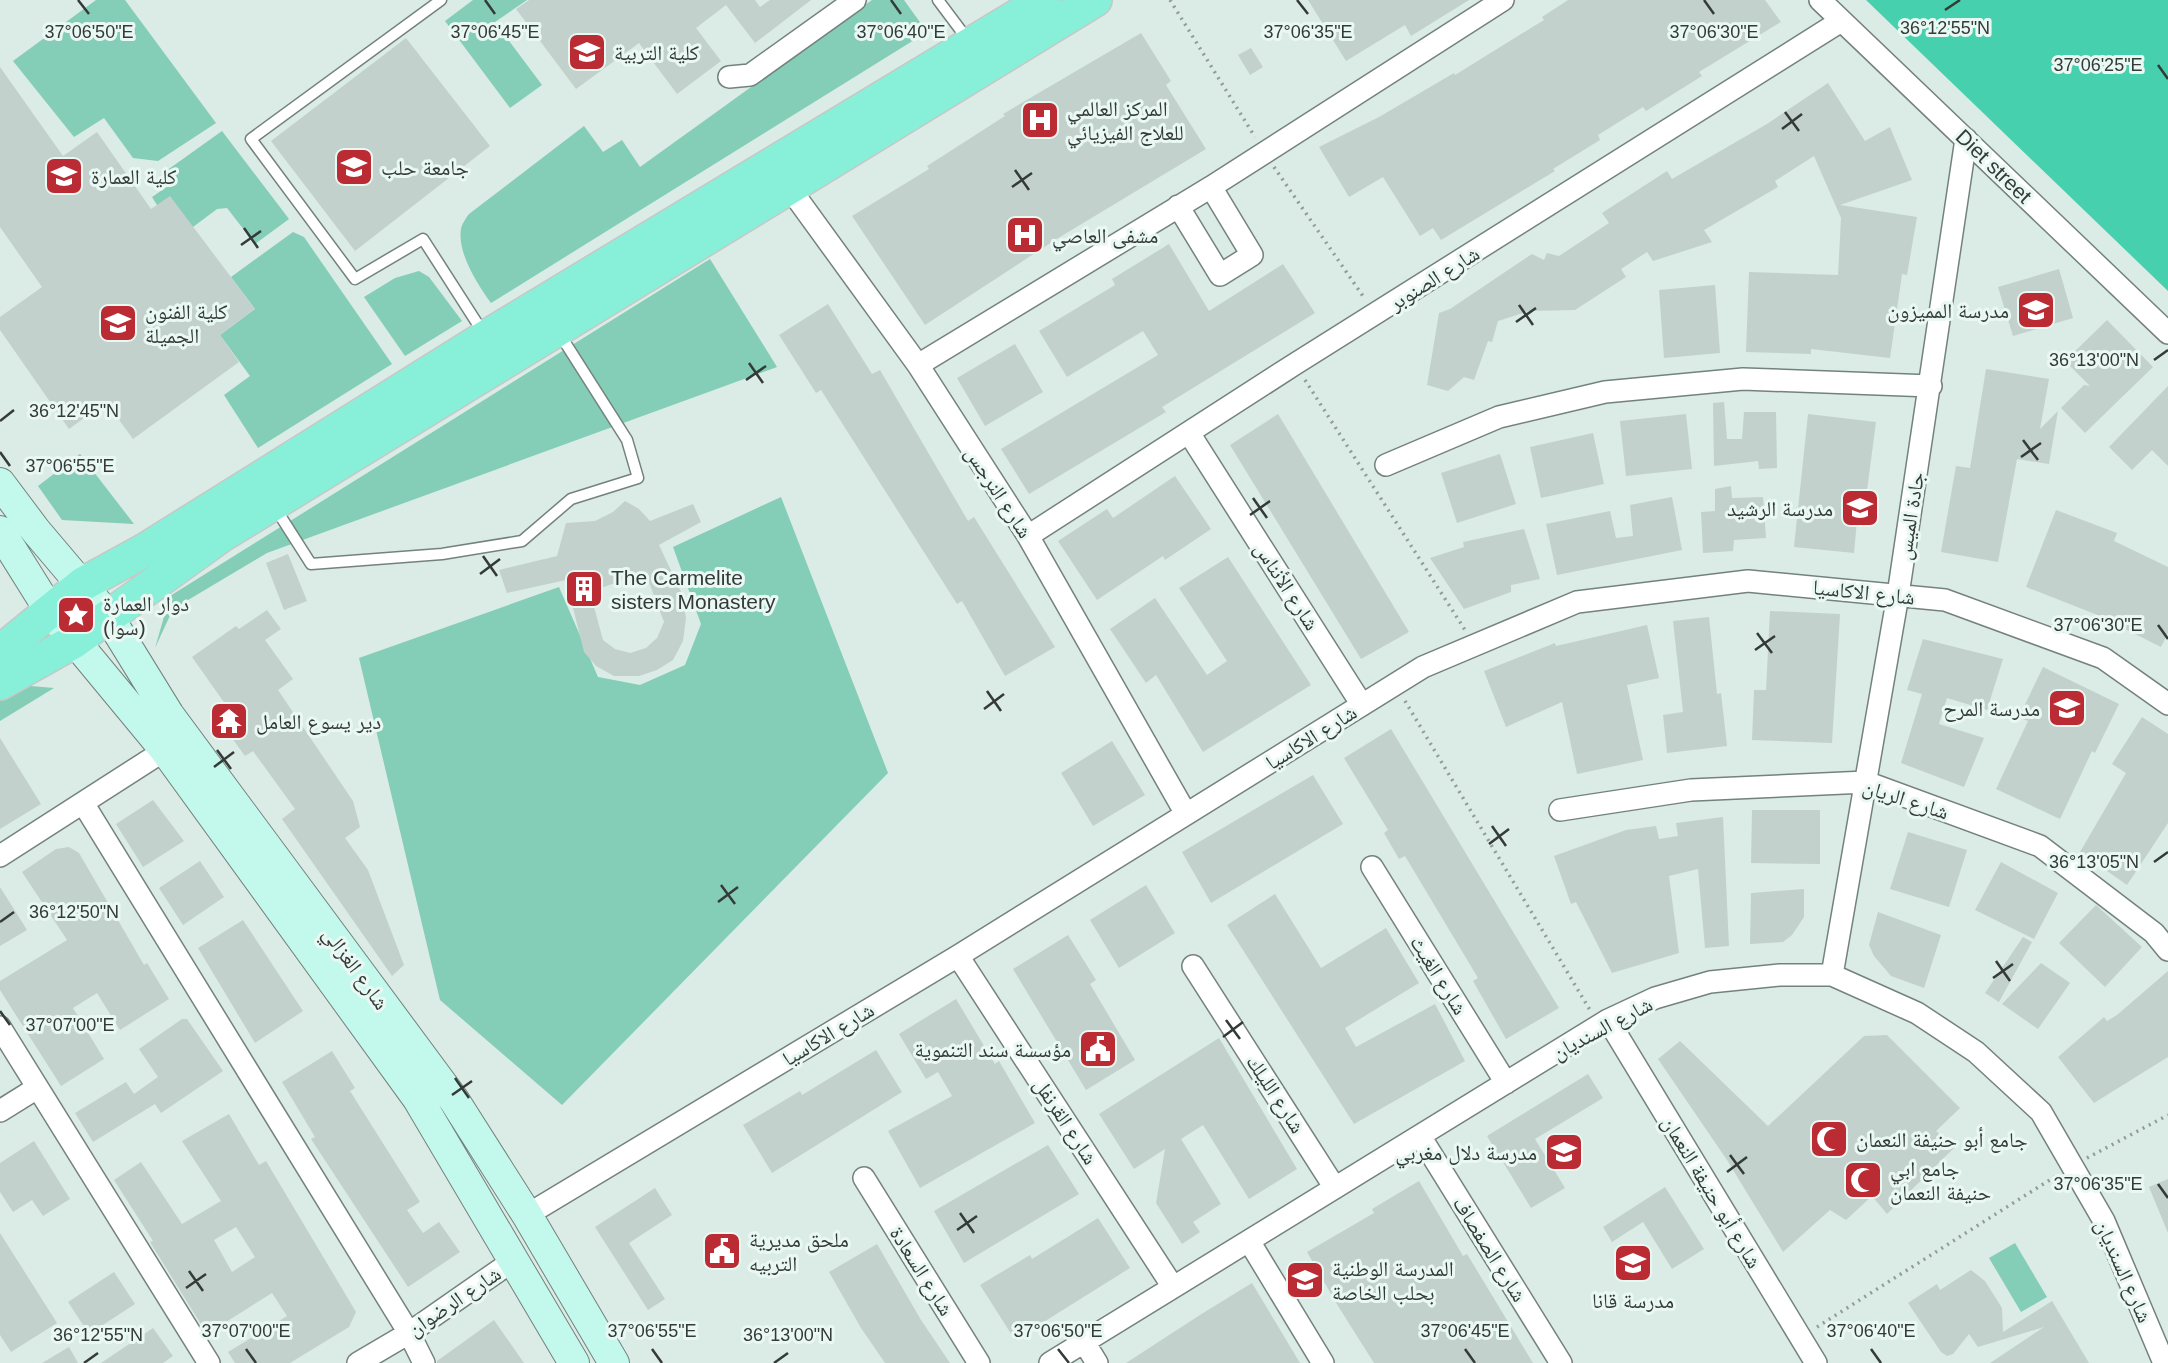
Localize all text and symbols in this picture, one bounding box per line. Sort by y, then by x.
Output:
text: 36°12'55"N [1900,18,1990,38]
text: 37°06'50"E [44,22,134,42]
text: 37°06'45"E [450,22,540,42]
text: 37°06'40"E [856,22,946,42]
text: 37°06'35"E [1263,22,1353,42]
text: 37°06'30"E [1669,22,1759,42]
school or university icon: كلية التربية [566,31,608,73]
place label: كلية التربية [614,41,699,64]
text: 37°06'25"E [2053,55,2143,75]
place label: المركز العالمي للعلاج الفيزيائي [1067,97,1184,149]
hospital icon: المركز العالمي للعلاج الفيزيائي [1019,99,1061,141]
street label: Diet street [1952,124,2037,208]
school or university icon: جامعة حلب [333,146,375,188]
school or university icon: كلية العمارة [43,155,85,197]
place label: جامعة حلب [381,156,469,179]
place label: كلية العمارة [91,165,177,188]
hospital icon: مشفى العاصي [1004,214,1046,256]
place label: مشفى العاصي [1052,224,1158,252]
street label: شارع الصنوبر [1384,241,1484,317]
school or university icon: مدرسة المميزون [2015,289,2057,331]
place label: مدرسة المميزون [1887,299,2009,323]
place label: كلية الفنون الجميلة [145,300,228,347]
school or university icon: كلية الفنون الجميلة [97,302,139,344]
text: 36°13'00"N [2049,350,2139,370]
text: 36°12'45"N [29,401,119,421]
street label: شارع النرجس [959,442,1037,543]
text: 37°06'55"E [25,456,115,476]
street label: جادة الميس [1892,470,1930,562]
school or university icon: مدرسة الرشيد [1839,487,1881,529]
place label: مدرسة الرشيد [1727,497,1833,520]
street label: شارع الأنناس [1248,538,1324,635]
place label: The Carmelite sisters Monastery [611,566,776,613]
building icon: The Carmelite sisters Monastery [563,568,605,610]
street label: شارع الاكاسيا [1812,575,1916,611]
place label: دوار العمارة (سوا) [103,592,189,639]
place icon: دوار العمارة (سوا) [55,594,97,636]
text: 37°06'30"E [2053,615,2143,635]
school or university icon: مدرسة المرح [2046,687,2088,729]
place label: مدرسة المرح [1943,697,2040,722]
temple icon: دير يسوع العامل [208,700,250,742]
street label: شارع الاكاسيا [1262,700,1362,776]
place label: دير يسوع العامل [256,710,381,735]
street label: شارع الريان [1860,774,1952,826]
text: 36°13'05"N [2049,852,2139,872]
text: 36°12'50"N [29,902,119,922]
street label: شارع الغزالي [314,922,394,1017]
street label: شارع الغيث [1404,931,1472,1020]
street label: شارع السنديان [1548,992,1657,1066]
street label: شارع الاكاسيا [778,998,879,1072]
text: 37°07'00"E [25,1015,115,1035]
public building icon: مؤسسة سند التنموية [1077,1028,1119,1070]
place label: مؤسسة سند التنموية [914,1038,1071,1061]
street label: شارع الليلك [1241,1051,1310,1138]
street label: شارع القرنفل [1028,1074,1102,1170]
street label: شارع أبو حنيفة النعمان [1656,1111,1767,1273]
mosque icon: جامع أبو حنيفة النعمان [1808,1118,1850,1160]
place label: جامع أبو حنيفة النعمان [1856,1127,2028,1153]
school or university icon: مدرسة دلال مغربي [1543,1131,1585,1173]
place label: مدرسة دلال مغربي [1395,1141,1537,1169]
place label: جامع ابي حنيفة النعمان [1890,1157,1991,1205]
mosque icon: جامع ابي حنيفة النعمان [1842,1159,1884,1201]
text: 37°06'35"E [2053,1174,2143,1194]
street label: شارع الصفصاف [1447,1192,1531,1307]
street label: شارع السنديان [2089,1216,2157,1327]
street label: شارع السعادة [884,1222,958,1321]
place label: ملحق مديرية التربيه [749,1228,849,1275]
public building icon: ملحق مديرية التربيه [701,1230,743,1272]
school or university icon: مدرسة قانا [1612,1242,1654,1284]
place label: المدرسة الوطنية بحلب الخاصة [1332,1257,1454,1304]
school or university icon: المدرسة الوطنية بحلب الخاصة [1284,1259,1326,1301]
street label: شارع الرضوان [403,1261,506,1342]
place label: مدرسة قانا [1592,1289,1674,1312]
text: 37°07'00"E [201,1321,291,1341]
text: 37°06'55"E [607,1321,697,1341]
text: 37°06'50"E [1013,1321,1103,1341]
text: 37°06'45"E [1420,1321,1510,1341]
text: 37°06'40"E [1826,1321,1916,1341]
text: 36°12'55"N [53,1325,143,1345]
text: 36°13'00"N [743,1325,833,1345]

